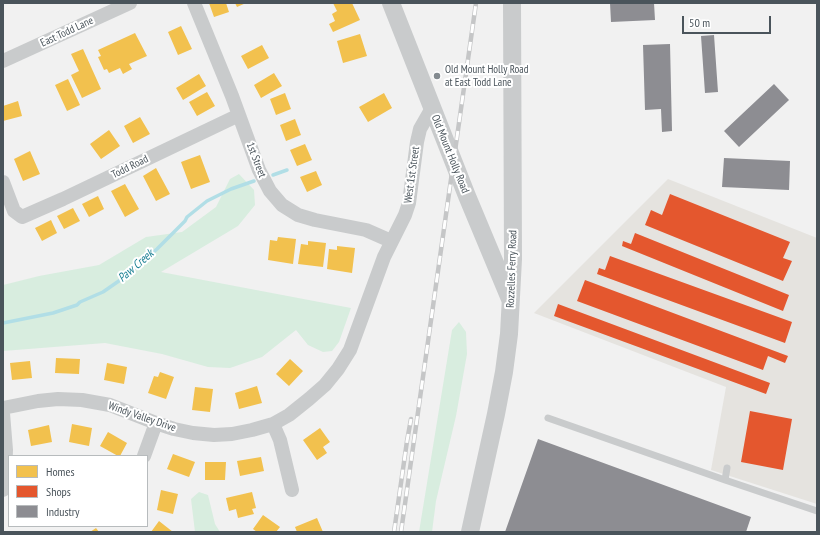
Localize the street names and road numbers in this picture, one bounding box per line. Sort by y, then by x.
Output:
street label: East Todd Lane [38,14,96,50]
street label: Old Mount Holly Road [428,113,472,195]
street label: 1st Street [243,140,269,180]
street label: West 1st Street [401,146,423,204]
street label: Todd Road [110,152,150,182]
street label: Rozzelles Ferry Road [504,230,520,308]
street label: Windy Valley Drive [106,399,178,435]

